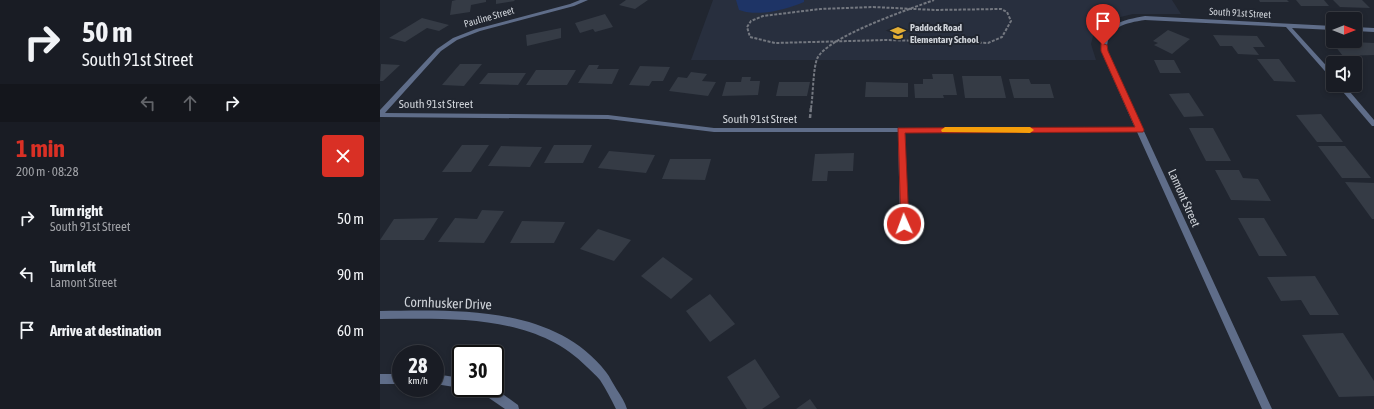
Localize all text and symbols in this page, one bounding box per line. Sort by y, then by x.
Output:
pin [1086,4,1120,45]
street label: Pauline Street [463,5,516,29]
street label: South 91st Street [1209,6,1271,20]
icon: arrive [1092,10,1114,32]
north arrow [1326,12,1362,48]
map controls [1326,12,1362,92]
icon: right [16,16,68,68]
text: 50 m [82,16,132,48]
place label: Paddock Road Elementary School [910,22,979,45]
school or university icon: Paddock Road Elementary School [889,24,907,42]
text: South 91st Street [82,49,194,70]
button: sound [1326,56,1362,92]
icon: left [137,92,159,114]
icon: ahead [179,92,201,114]
icon: right [221,92,243,114]
street label: South 91st Street [399,97,474,111]
street label: South 91st Street [723,112,798,126]
text: 1 min [16,135,65,162]
button: close [322,135,364,177]
text: 200 m · 08:28 [16,164,79,179]
street label: Lamont Street [1165,167,1203,230]
text: Turn right [50,202,103,219]
position arrow [883,203,925,245]
icon: right [16,207,38,229]
text: 50 m [337,210,364,227]
text: South 91st Street [50,219,131,234]
text: Turn left [50,258,96,275]
icon: left [16,263,38,285]
text: 90 m [337,266,364,283]
text: Lamont Street [50,275,117,290]
street label: Cornhusker Drive [404,293,492,313]
icon: arrive [16,319,38,341]
text: Arrive at destination [50,322,161,339]
text: 60 m [337,322,364,339]
speed limit sign: 30 [452,345,504,397]
text: 28 [409,354,427,377]
text: km/h [408,375,428,386]

